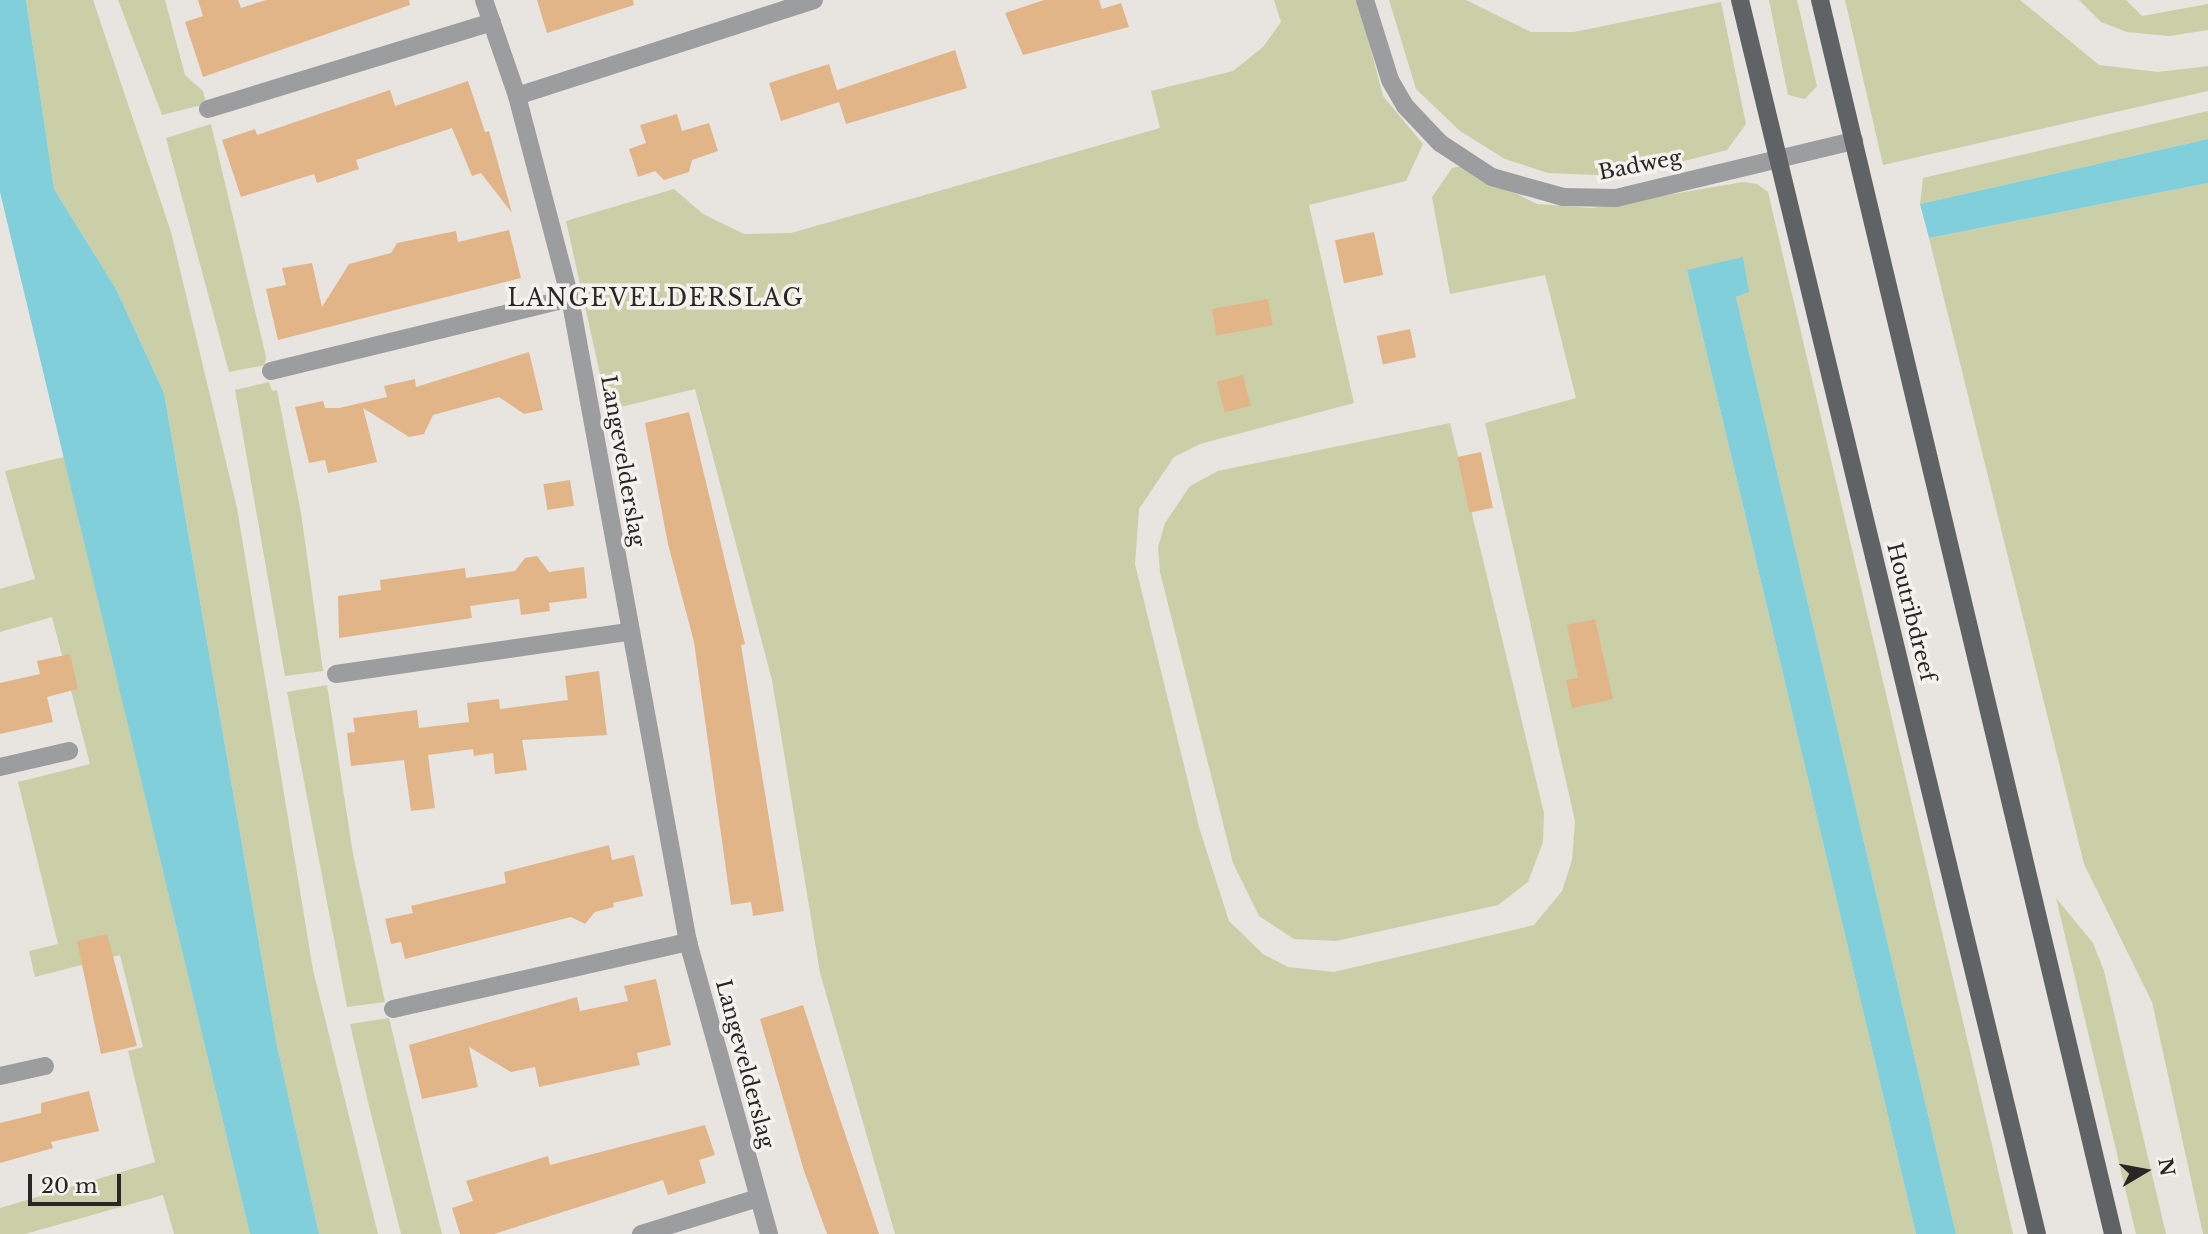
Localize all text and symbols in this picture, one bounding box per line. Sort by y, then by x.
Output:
street label: Badweg [1596,145,1684,185]
district label: LANGEVELDERSLAG [509,284,803,312]
street label: Langevelderslag [596,373,650,549]
street label: Houtribdreef [1882,540,1940,684]
street label: Langevelderslag [710,977,780,1151]
north arrow [2110,1136,2180,1206]
text: N [2153,1156,2179,1178]
scale bar [32,1160,124,1204]
text: 20 m [41,1173,98,1199]

